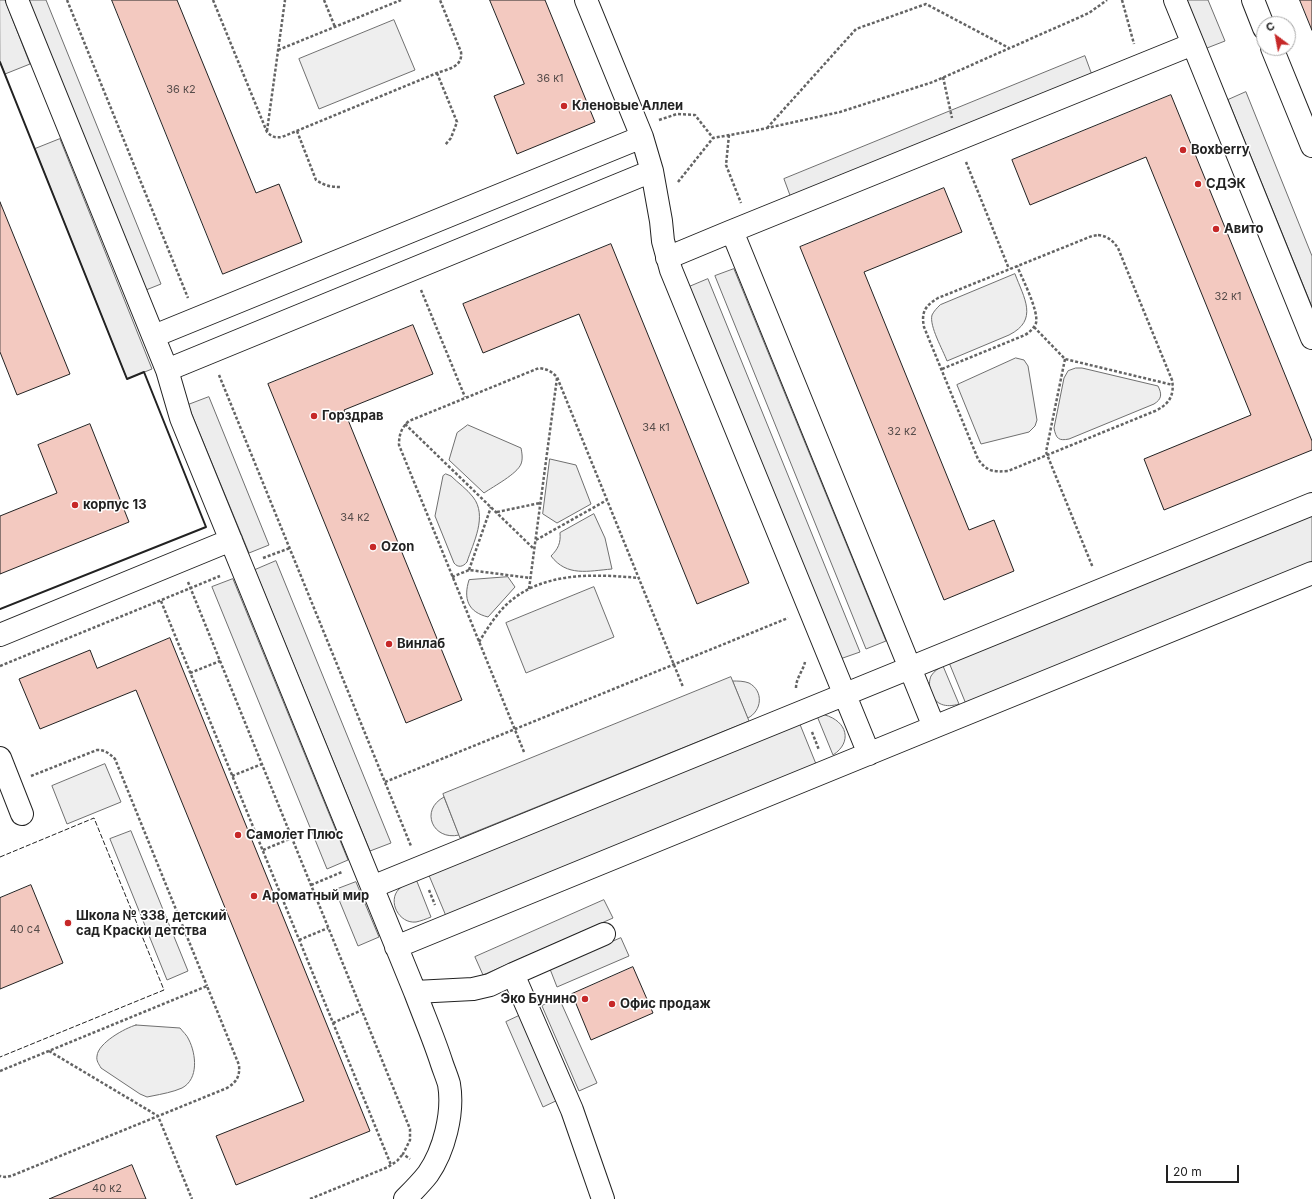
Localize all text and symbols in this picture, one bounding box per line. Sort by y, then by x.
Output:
north arrow [1256,16,1296,56]
text: С [1263,19,1277,35]
house number: 36 к1 [536,72,564,86]
house number: 36 к2 [166,83,196,97]
place label: Кленовые Аллеи [572,98,683,114]
marker: Кленовые Аллеи [559,101,569,111]
place label: Boxberry [1191,142,1250,158]
marker: Boxberry [1178,145,1188,155]
place label: СДЭК [1206,176,1246,192]
marker: СДЭК [1193,179,1203,189]
place label: Авито [1224,221,1264,237]
marker: Авито [1211,224,1221,234]
house number: 32 к1 [1214,290,1242,304]
place label: Горздрав [322,408,384,424]
marker: Горздрав [309,411,319,421]
house number: 34 к1 [642,421,670,435]
house number: 32 к2 [887,425,917,439]
place label: корпус 13 [83,497,147,513]
marker: корпус 13 [70,500,80,510]
house number: 34 к2 [340,511,370,525]
place label: Ozon [381,539,414,555]
marker: Ozon [368,542,378,552]
place label: Винлаб [397,636,445,652]
marker: Винлаб [384,639,394,649]
place label: Самолет Плюс [246,827,343,843]
marker: Самолет Плюс [233,830,243,840]
place label: Ароматный мир [262,888,369,904]
marker: Ароматный мир [249,891,259,901]
place label: Школа № 338, детский сад Краски детства [76,908,227,939]
marker: Школа № 338, детский сад Краски детства [63,918,73,928]
house number: 40 с4 [10,923,40,937]
place label: Эко Бунино [501,991,577,1007]
marker: Эко Бунино [580,994,590,1004]
place label: Офис продаж [620,996,711,1012]
marker: Офис продаж [607,999,617,1009]
scale bar [1168,1157,1241,1183]
text: 20 m [1173,1164,1202,1179]
house number: 40 к2 [92,1182,122,1196]

